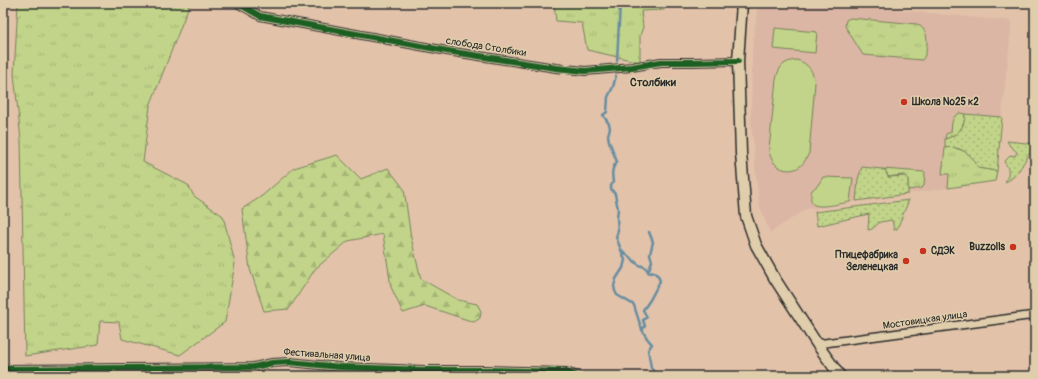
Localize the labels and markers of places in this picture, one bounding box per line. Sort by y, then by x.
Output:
place label: Школа №25 к2 [911,96,979,108]
marker: Школа №25 к2 [899,97,909,107]
place label: Buzzolls [969,241,1006,253]
marker: Buzzolls [1008,242,1018,252]
place label: СДЭК [931,245,955,257]
marker: СДЭК [918,246,928,256]
place label: Птицефабрика Зеленецкая [835,249,898,273]
marker: Птицефабрика Зеленецкая [901,256,911,266]

